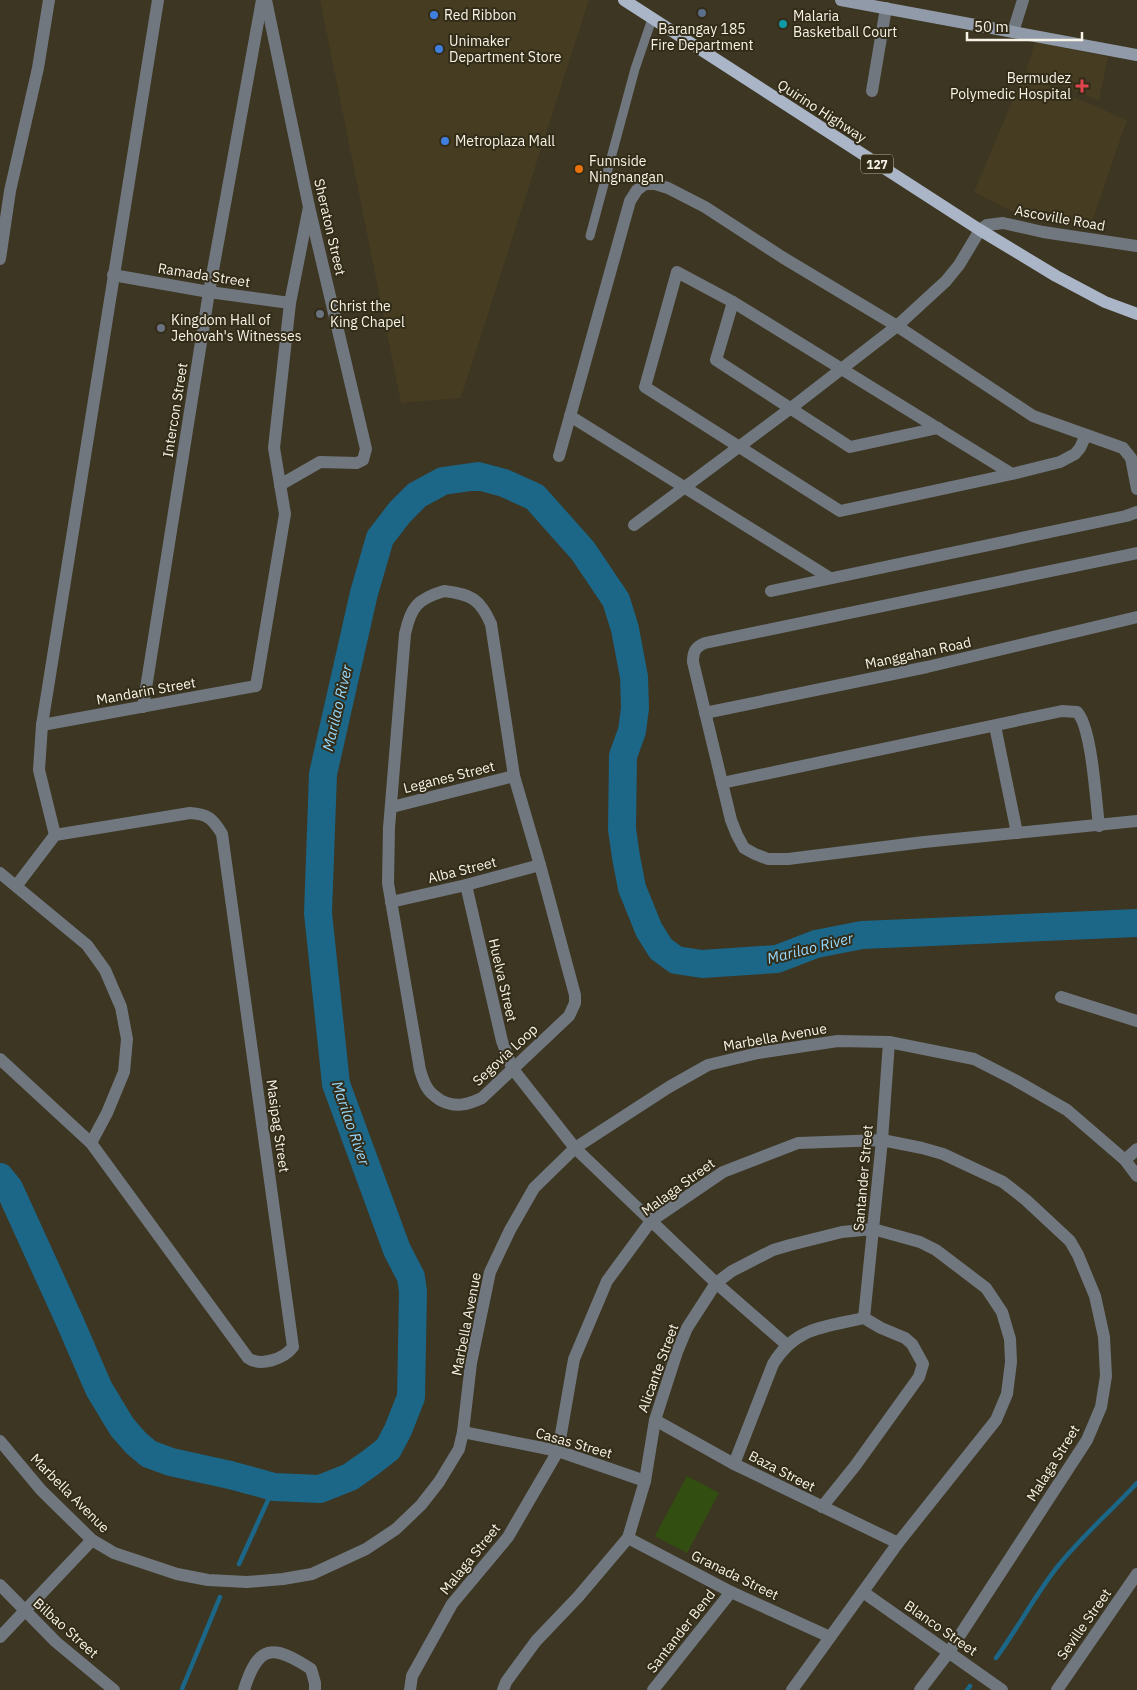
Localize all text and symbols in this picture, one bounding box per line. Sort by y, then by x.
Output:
place label: Red Ribbon [444,6,516,24]
marker: Barangay 185 Fire Department [696,7,708,19]
place label: Malaria Basketball Court [793,7,897,41]
marker: Red Ribbon [428,9,440,21]
scale bar [967,10,1082,42]
text: 50 m [974,17,1009,36]
marker: Malaria Basketball Court [777,18,789,30]
place label: Barangay 185 Fire Department [651,20,754,54]
place label: Unimaker Department Store [449,32,562,66]
marker: Unimaker Department Store [433,43,445,55]
place label: Bermudez Polymedic Hospital [950,69,1072,103]
street label: Quirino Highway [774,75,870,147]
marker: Bermudez Polymedic Hospital [1075,79,1089,93]
place label: Metroplaza Mall [455,132,555,150]
marker: Metroplaza Mall [439,135,451,147]
place label: Funnside Ningnangan [589,152,664,186]
road number: 127 [861,154,893,173]
marker: Funnside Ningnangan [573,163,585,175]
street label: Sheraton Street [310,177,350,277]
street label: Ascoville Road [1013,201,1107,235]
street label: Ramada Street [157,259,252,291]
place label: Christ the King Chapel [330,297,405,331]
marker: Christ the King Chapel [314,308,326,320]
place label: Kingdom Hall of Jehovah's Witnesses [171,311,302,345]
marker: Kingdom Hall of Jehovah's Witnesses [155,322,167,334]
street label: Intercon Street [159,361,191,459]
street label: Manggahan Road [863,633,973,673]
water label: Marilao River [318,662,356,753]
street label: Mandarin Street [95,673,197,709]
street label: Leganes Street [401,757,497,797]
street label: Alba Street [426,853,498,887]
water label: Marilao River [765,928,856,968]
street label: Huelva Street [485,936,521,1024]
street label: Marbella Avenue [722,1019,828,1055]
street label: Segovia Loop [469,1020,541,1090]
street label: Masipag Street [263,1078,293,1174]
water label: Marilao River [328,1078,374,1168]
street label: Santander Street [849,1124,877,1232]
street label: Malaga Street [638,1154,718,1220]
street label: Marbella Avenue [447,1271,485,1377]
street label: Alicante Street [634,1321,682,1415]
street label: Malaga Street [1022,1421,1084,1505]
street label: Casas Street [534,1423,615,1463]
street label: Baza Street [746,1447,818,1495]
street label: Marbella Avenue [27,1450,114,1537]
street label: Malaga Street [436,1520,504,1598]
street label: Granada Street [688,1546,782,1604]
street label: Seville Street [1053,1585,1115,1663]
street label: Santander Bend [643,1586,719,1676]
street label: Bilbao Street [30,1594,102,1662]
street label: Blanco Street [901,1596,981,1660]

